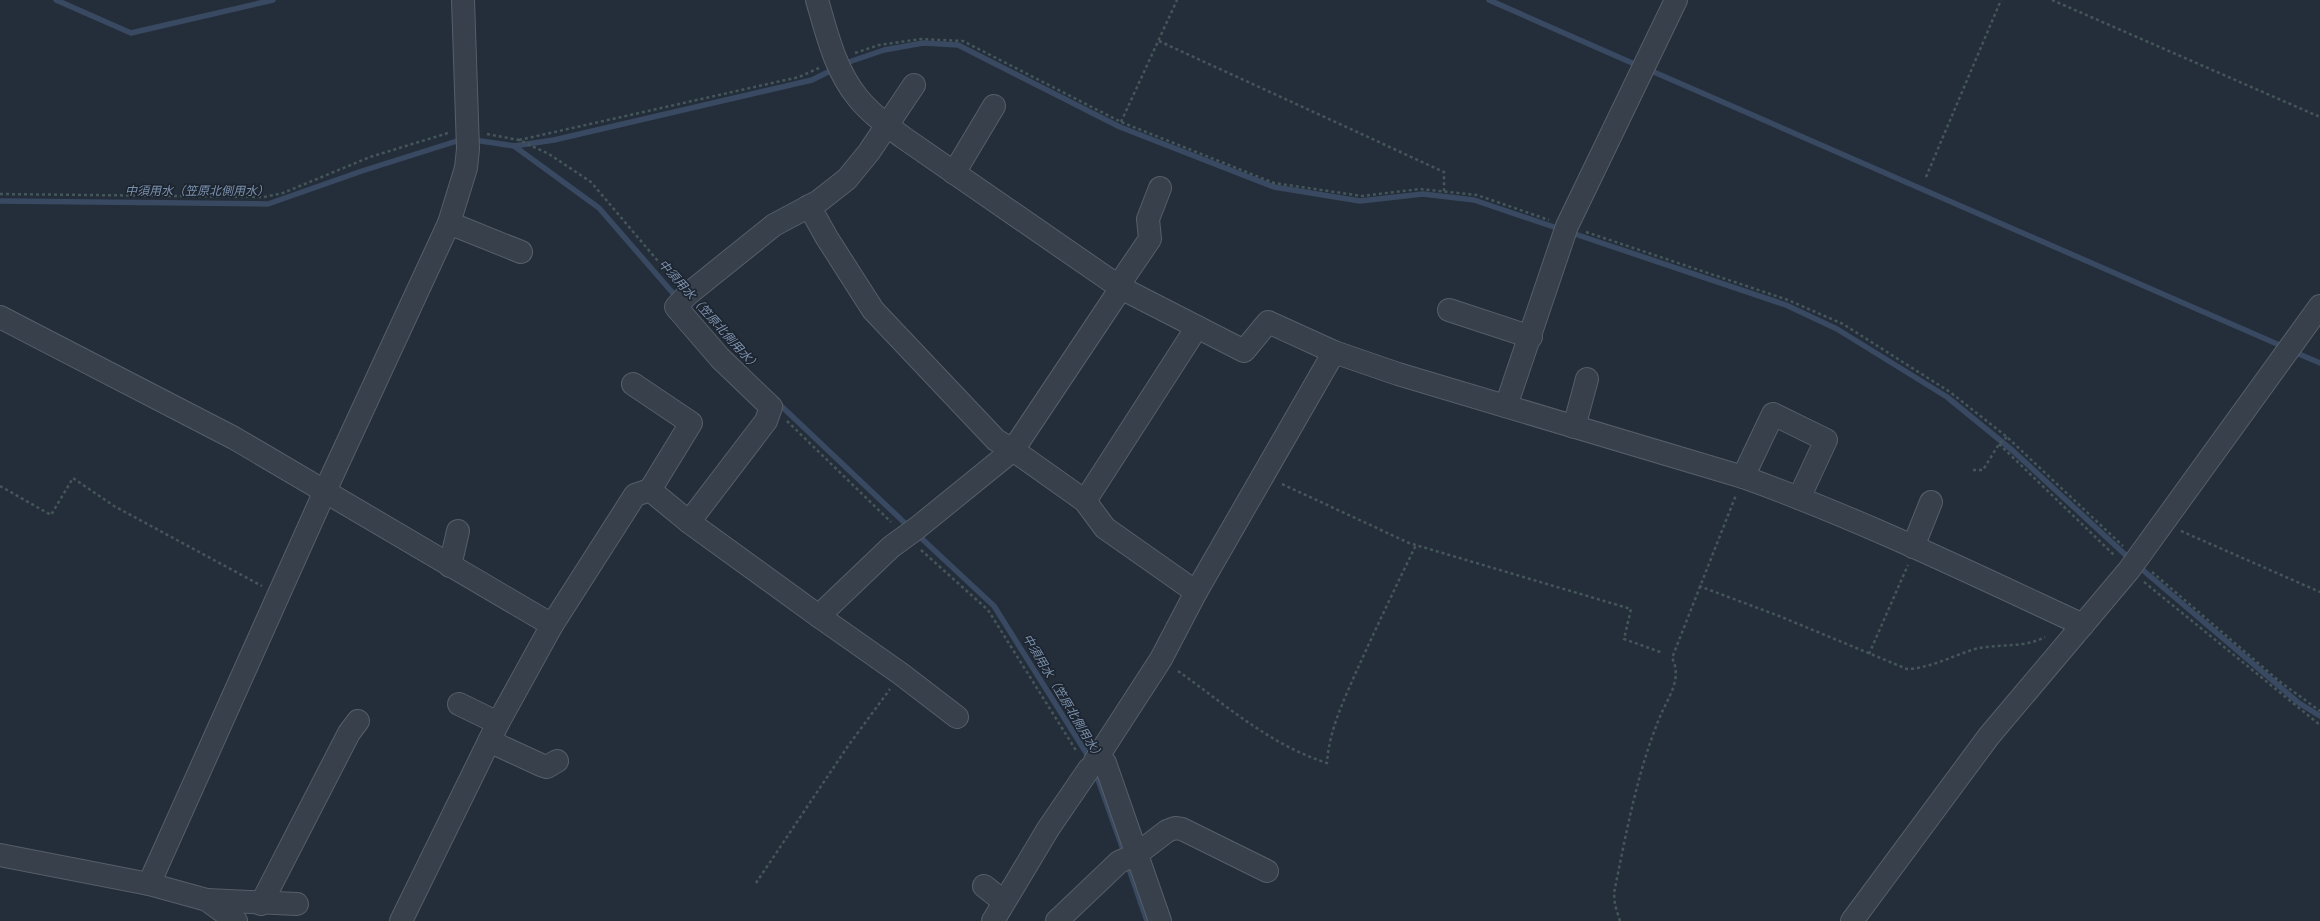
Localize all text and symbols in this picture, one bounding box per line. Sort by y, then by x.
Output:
water label: 中須用水（笠原北側用水） [125,184,269,198]
water label: 中須用水（笠原北側用水） [656,257,762,373]
water label: 中須用水（笠原北側用水） [1020,632,1106,762]

